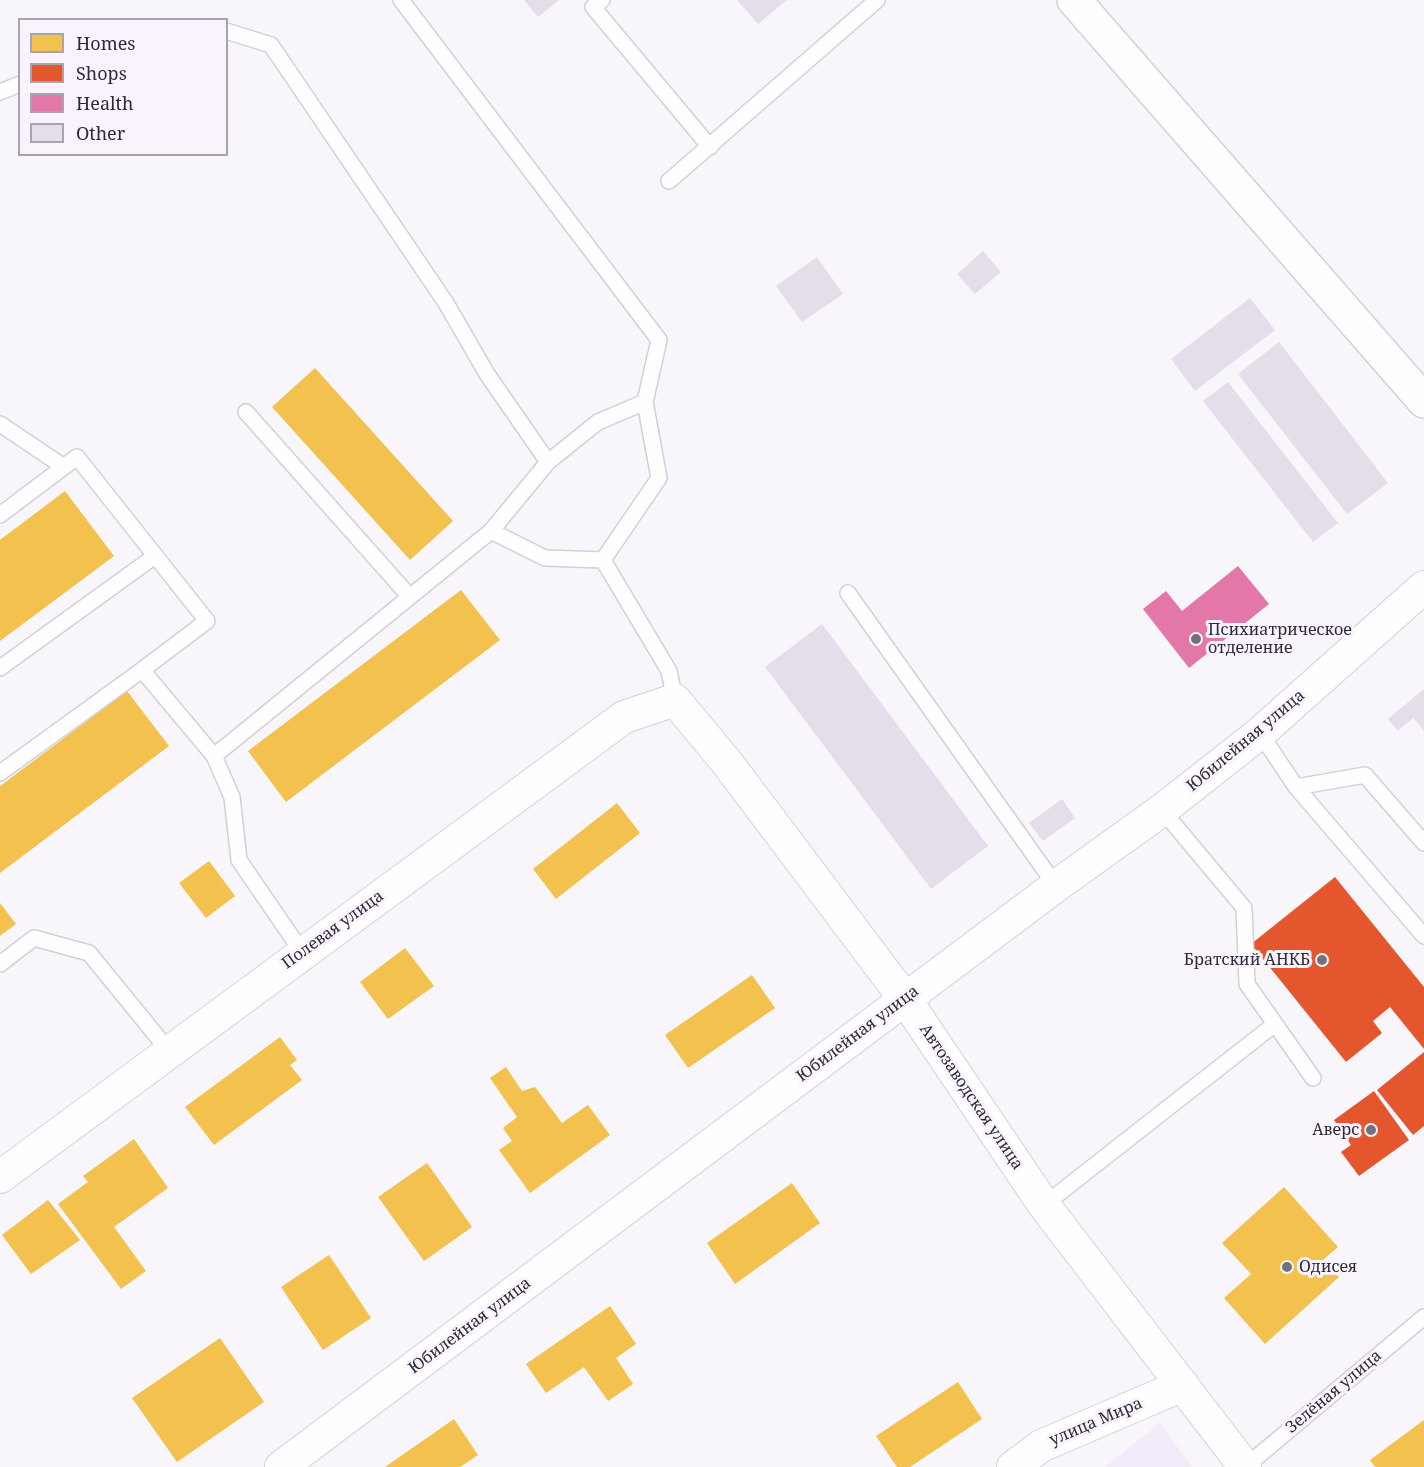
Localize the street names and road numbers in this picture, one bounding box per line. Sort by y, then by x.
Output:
street label: Юбилейная улица [1183,686,1309,796]
street label: Полевая улица [278,887,388,973]
street label: Юбилейная улица [793,982,923,1086]
street label: Автозаводская улица [915,1020,1027,1174]
street label: Юбилейная улица [405,1274,535,1378]
street label: Зелёная улица [1282,1346,1386,1438]
street label: улица Мира [1047,1394,1145,1450]

